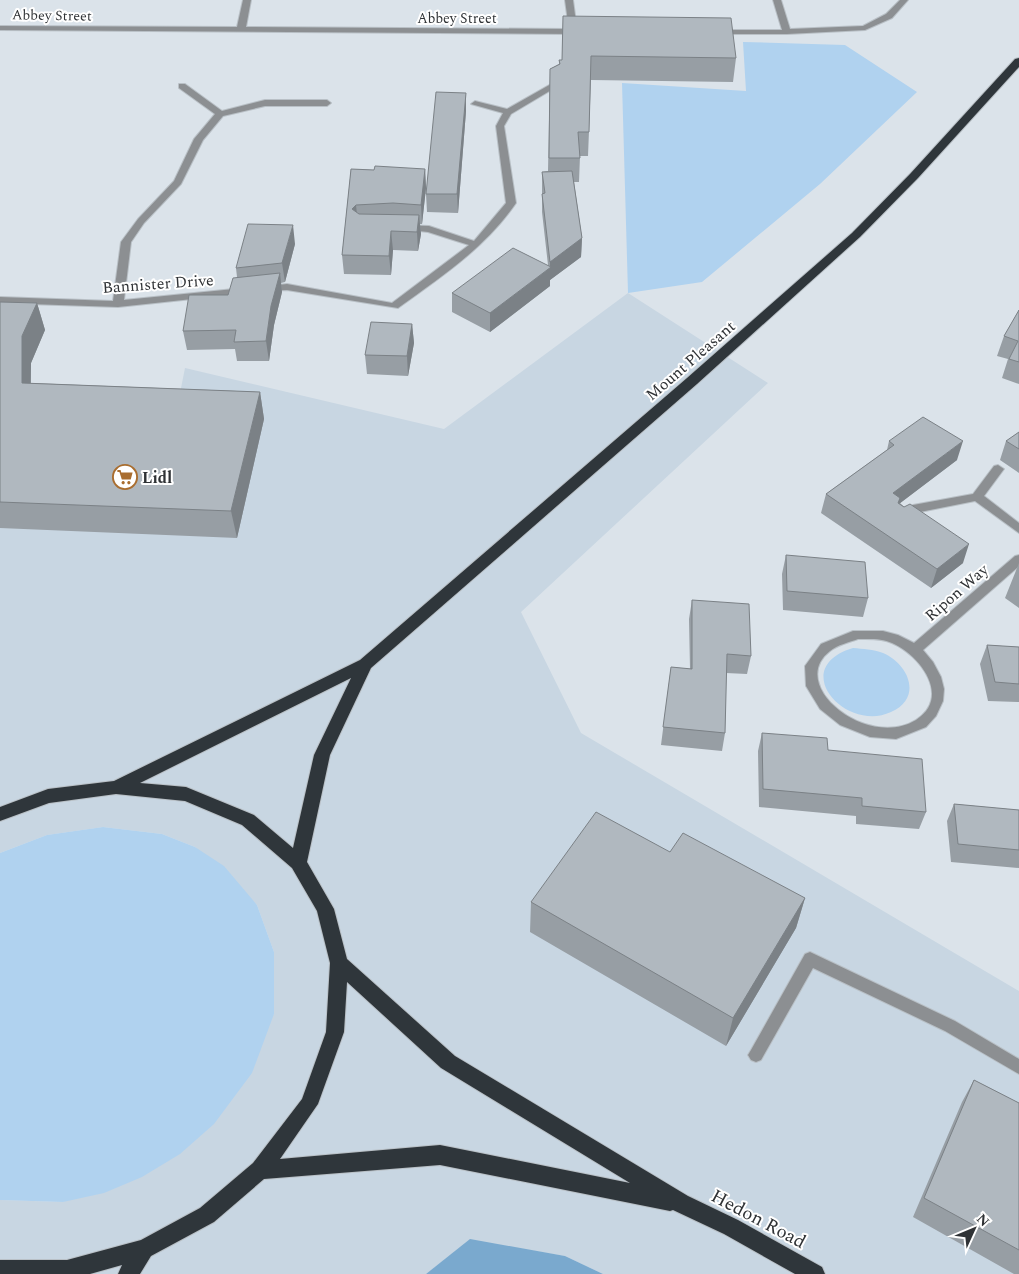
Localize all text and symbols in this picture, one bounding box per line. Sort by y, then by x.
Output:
street label: Abbey Street [12,4,92,27]
street label: Abbey Street [417,8,497,29]
street label: Bannister Drive [102,268,215,300]
street label: Mount Pleasant [640,315,741,407]
supermarket icon: Lidl [112,464,138,490]
place label: Lidl [142,466,172,490]
street label: Ripon Way [920,557,995,627]
street label: Hedon Road [706,1182,811,1257]
north arrow [949,1204,999,1254]
text: N [971,1209,995,1232]

